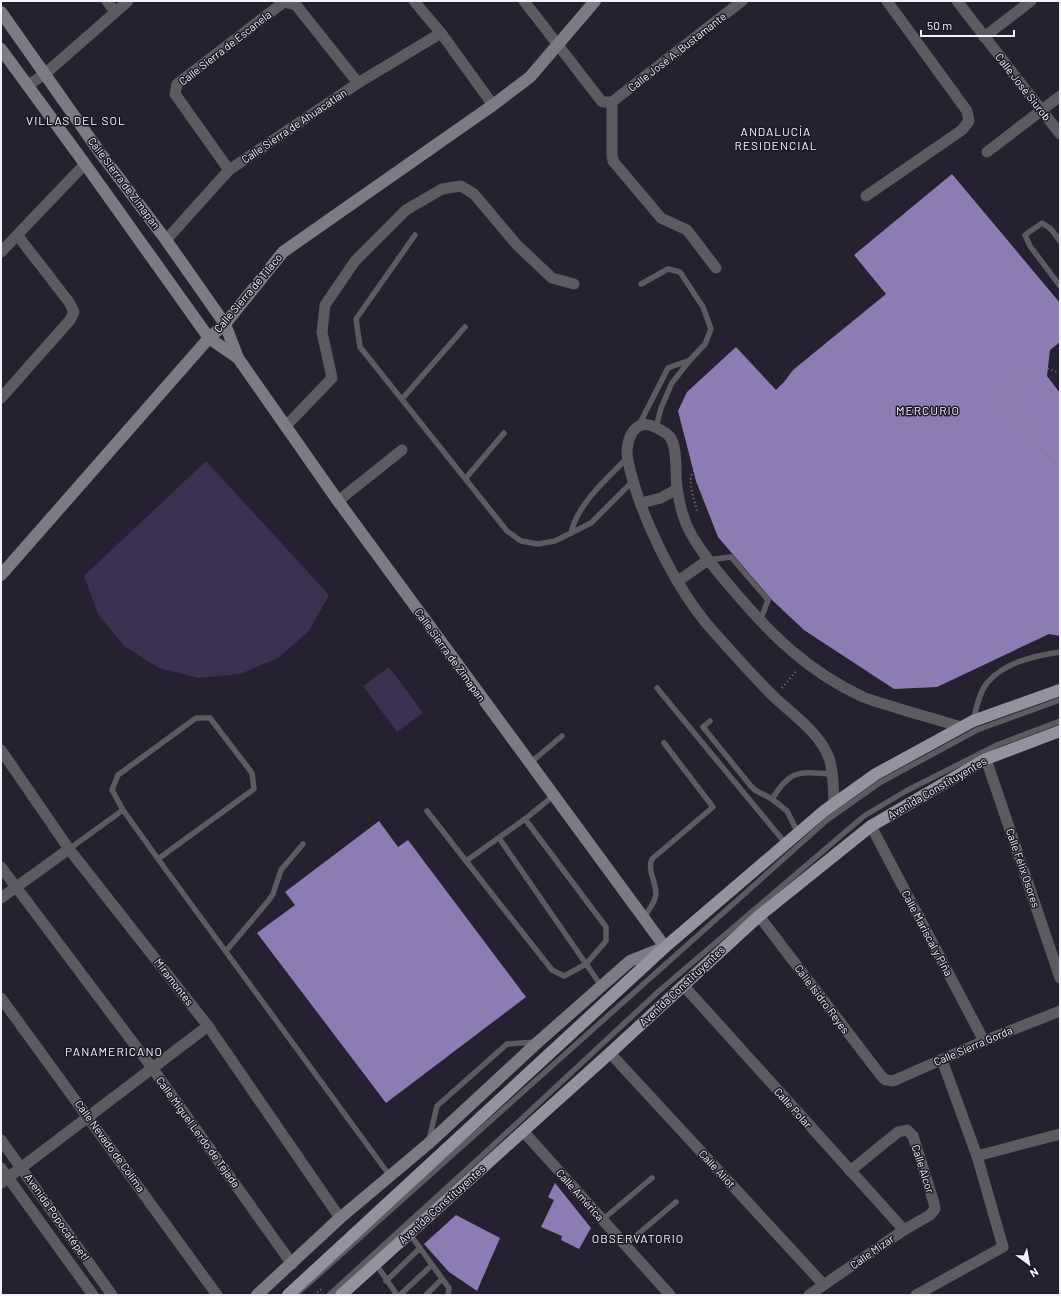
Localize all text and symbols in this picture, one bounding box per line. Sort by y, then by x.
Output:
street label: Calle Sierra de Escanela [176,8,273,88]
street label: Calle José A. Bustamante [625,9,728,94]
scale bar [921,12,1014,38]
text: 50 m [927,18,952,32]
street label: Calle José Siurob [993,50,1054,123]
street label: Calle Sierra de Ahuacatlan [239,86,349,166]
district label: VILLAS DEL SOL [26,113,126,127]
district label: ANDALUCÍA RESIDENCIAL [734,124,818,152]
street label: Calle Sierra de Zimapan [86,134,163,231]
street label: Calle Sierra de Tilaco [211,251,284,335]
district label: MERCURIO [896,403,960,417]
street label: Calle Sierra de Zimapan [412,606,488,704]
street label: Avenida Constituyentes [885,754,988,821]
street label: Calle Félix Osores [1004,827,1043,909]
street label: Calle Mariscal y Piña [899,888,956,978]
street label: Avenida Constituyentes [636,943,727,1029]
street label: Miramontes [152,956,197,1008]
street label: Calle Isidro Reyes [792,962,853,1036]
street label: Calle Sierra Gorda [931,1023,1014,1068]
district label: PANAMERICANO [65,1044,163,1058]
street label: Calle Miguel Lerdo de Tejada [154,1074,243,1190]
street label: Calle Polar [772,1085,815,1131]
street label: Calle Nevado de Colima [73,1097,148,1194]
street label: Calle Alcor [910,1143,937,1195]
street label: Calle Aliot [696,1147,738,1190]
street label: Avenida Constituyentes [396,1161,488,1246]
street label: Calle América [554,1166,607,1223]
street label: Avenida Popocatépetl [22,1171,92,1263]
district label: OBSERVATORIO [592,1231,684,1245]
street label: Calle Mizar [847,1232,896,1271]
north arrow [1009,1244,1049,1284]
text: N [1028,1265,1041,1280]

